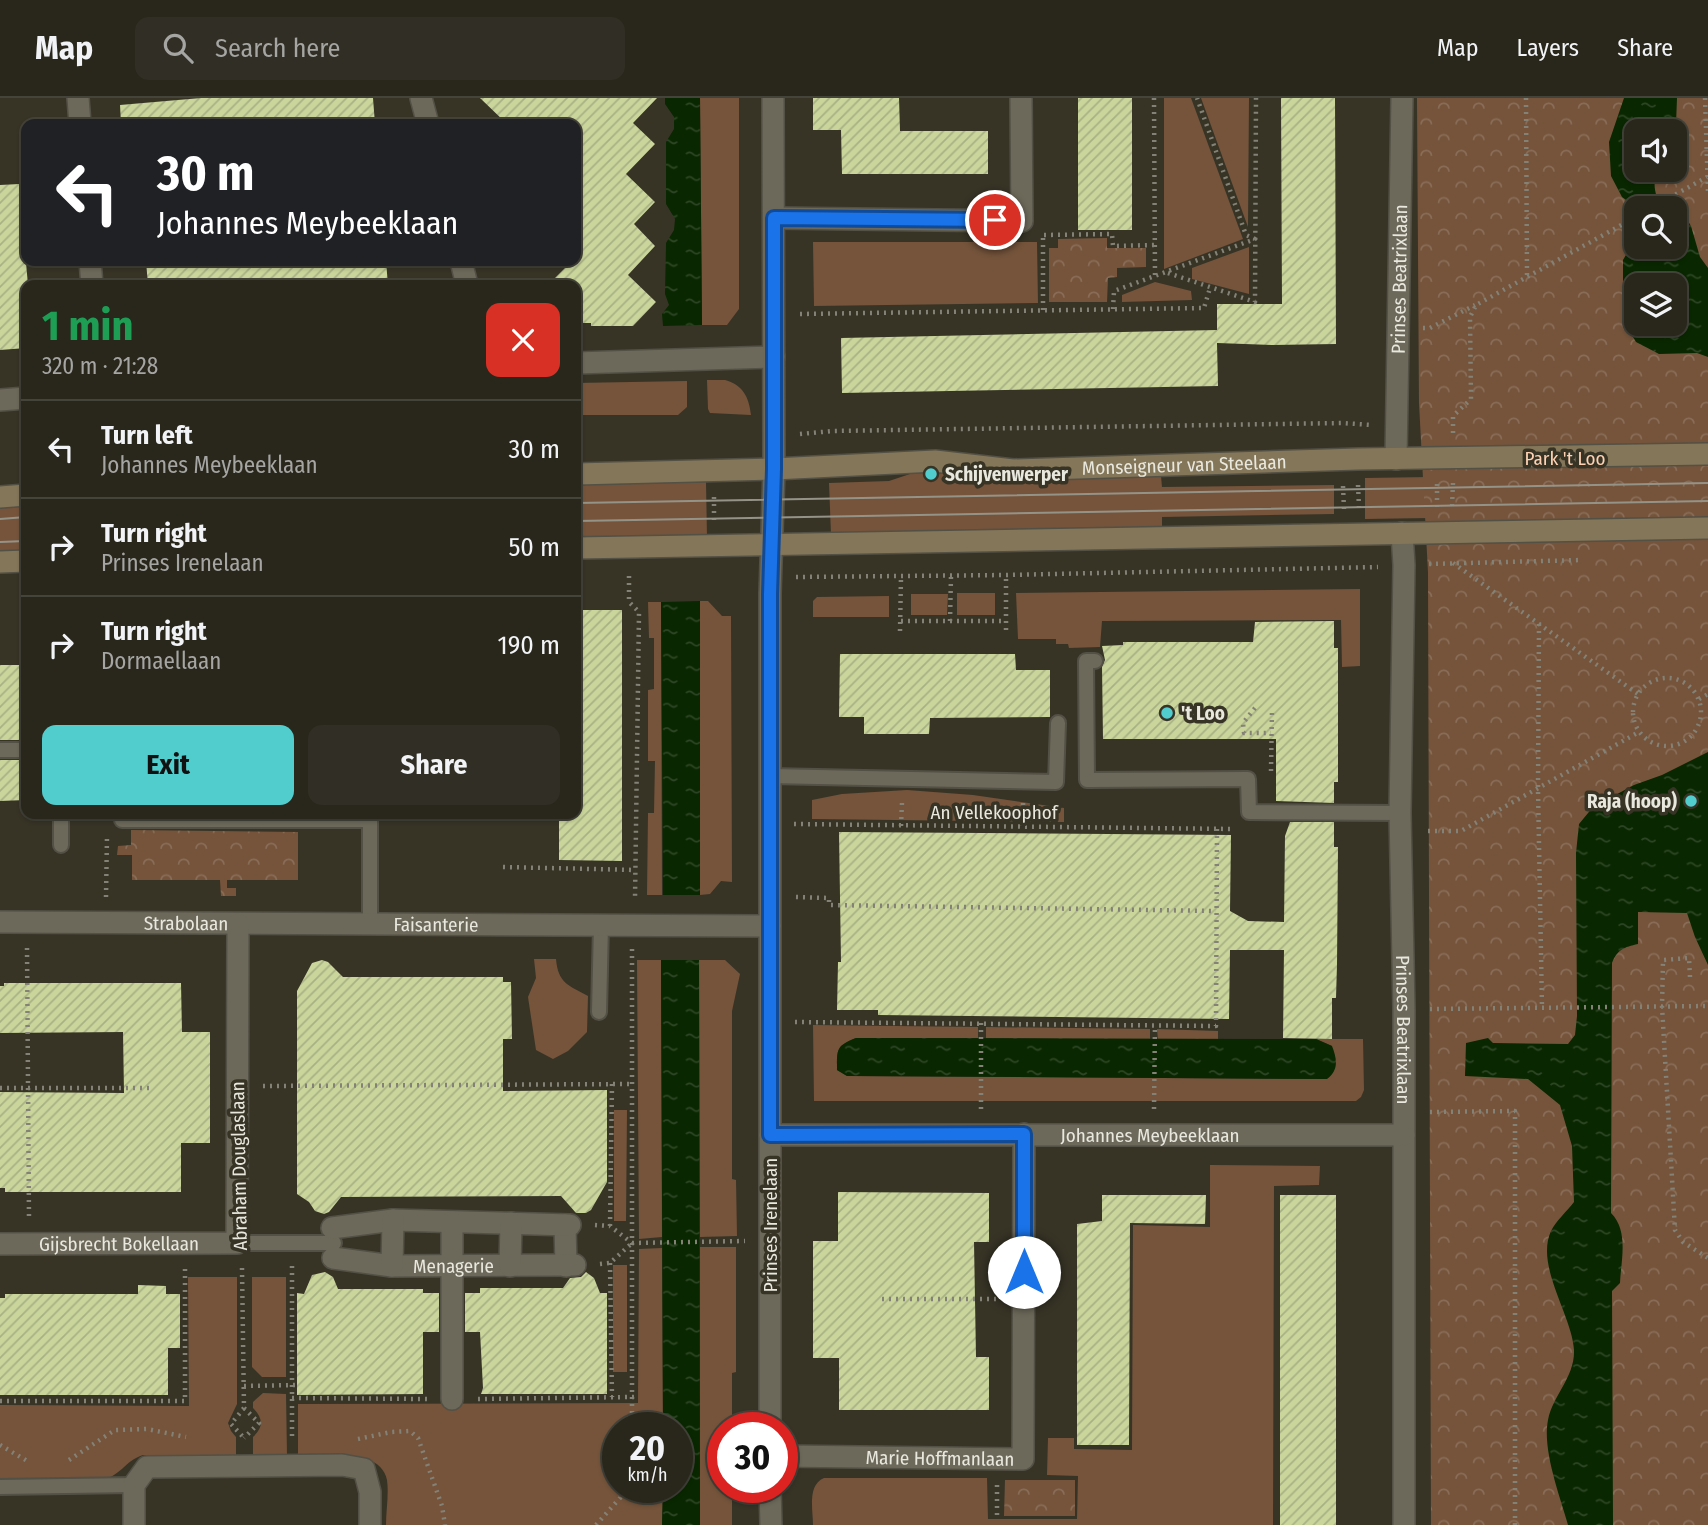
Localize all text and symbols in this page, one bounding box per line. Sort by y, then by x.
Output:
search box [135,17,625,80]
text: Map [35,28,93,68]
icon: search [159,29,197,67]
text: Search here [215,33,340,64]
text: Map [1437,34,1479,62]
text: Layers [1517,34,1579,62]
text: Share [1617,34,1673,62]
map controls [1624,119,1687,336]
button: sound [1624,119,1687,182]
text: 30 m [157,144,255,203]
icon: left [42,147,133,238]
pin [965,190,1025,250]
button: search [1624,196,1687,259]
icon: arrive [976,201,1014,239]
text: Johannes Meybeeklaan [157,204,458,242]
street label: Prinses Beatrixlaan [1386,204,1412,354]
button: layers [1624,273,1687,336]
text: 1 min [42,301,133,351]
button: close [486,303,560,377]
text: 320 m · 21:28 [42,352,158,380]
text: Turn left [101,420,193,451]
icon: left [42,430,80,468]
text: 30 m [509,434,560,465]
park label: Park 't Loo [1525,447,1605,470]
street label: Monseigneur van Steelaan [1081,450,1287,479]
text: Johannes Meybeeklaan [101,451,318,479]
place label: Schijvenwerper [945,463,1069,486]
marker: Schijvenwerper [923,466,939,482]
text: Turn right [101,518,207,549]
icon: right [42,528,80,566]
text: 50 m [508,532,560,563]
text: Prinses Irenelaan [101,549,264,577]
text: Turn right [101,616,207,647]
icon: right [42,626,80,664]
text: 190 m [498,630,560,661]
text: Dormaellaan [101,647,221,675]
place label: 't Loo [1181,702,1225,725]
marker: 't Loo [1159,705,1175,721]
button: Exit [42,725,294,805]
button: Share [308,725,560,805]
place label: Raja (hoop) [1587,790,1677,813]
marker: Raja (hoop) [1683,793,1699,809]
street label: An Vellekoophof [931,801,1059,824]
street label: Strabolaan [144,911,228,935]
street label: Faisanterie [394,913,478,936]
street label: Prinses Beatrixlaan [1391,955,1416,1105]
street label: Abraham Douglaslaan [226,1081,252,1251]
street label: Johannes Meybeeklaan [1060,1124,1240,1147]
street label: Prinses Irenelaan [759,1158,782,1292]
street label: Gijsbrecht Bokellaan [39,1232,199,1255]
position arrow [987,1235,1061,1309]
street label: Menagerie [413,1254,494,1277]
speed limit sign: 30 [707,1412,798,1503]
text: 20 [630,1427,665,1469]
street label: Marie Hoffmanlaan [865,1446,1014,1470]
text: km/h [627,1464,668,1486]

